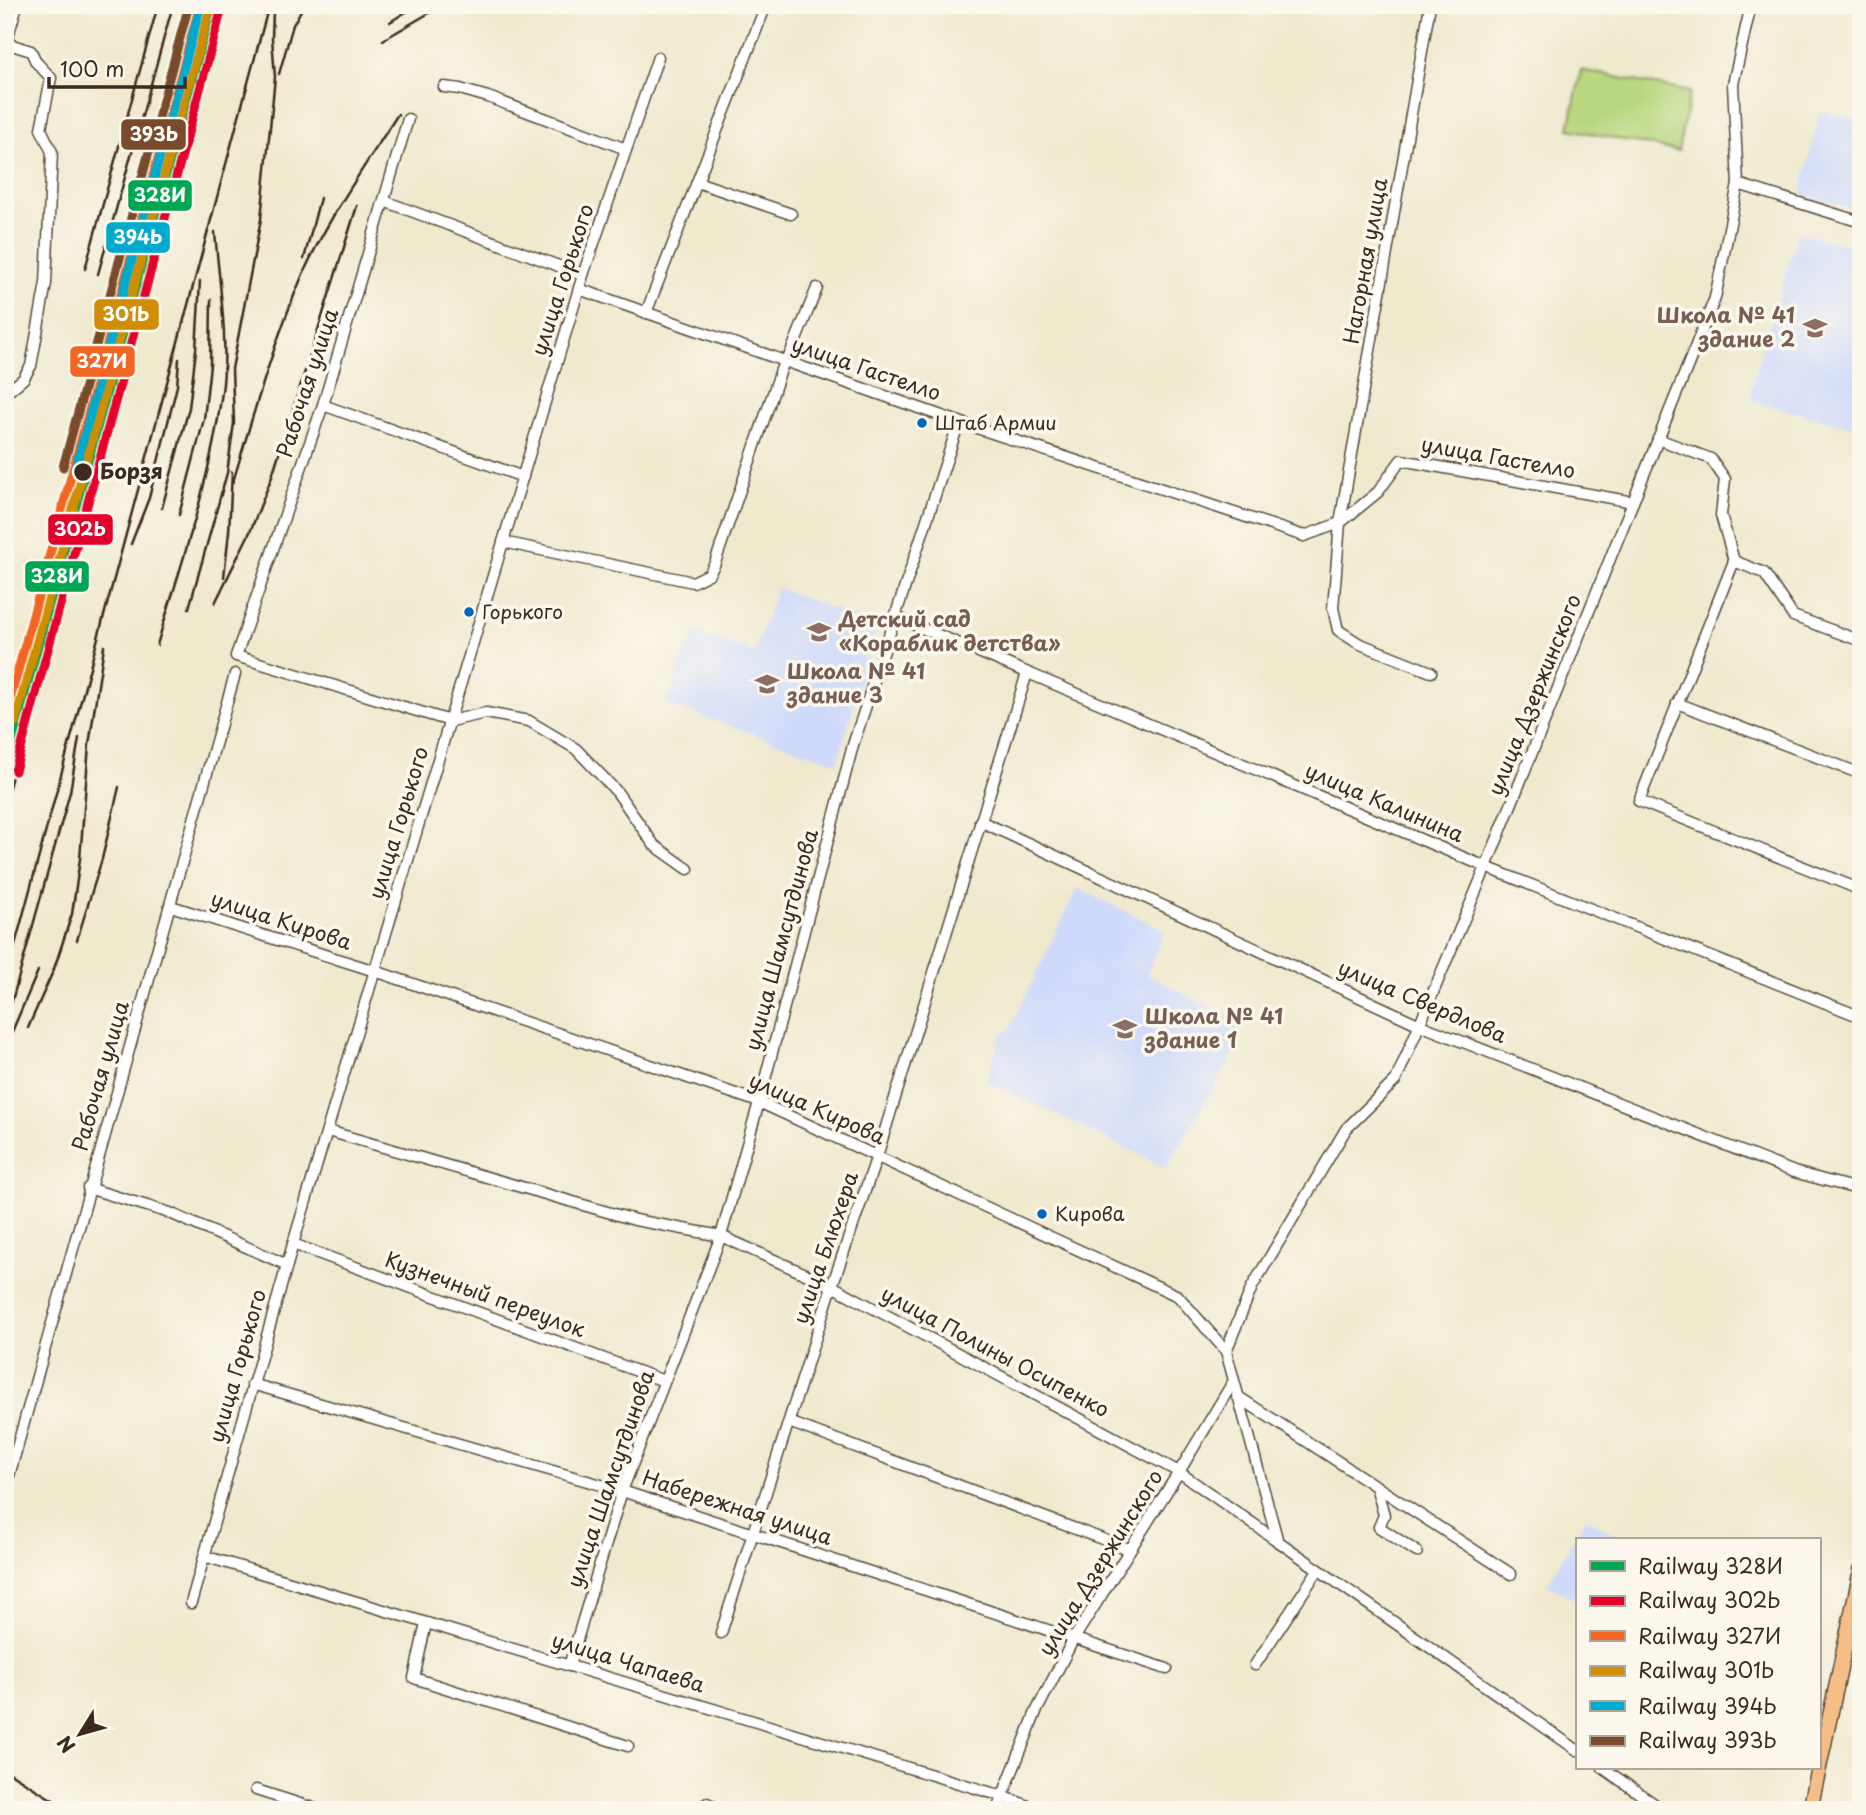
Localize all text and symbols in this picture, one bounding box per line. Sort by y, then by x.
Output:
scale bar [49,46,186,90]
text: 100 m [60,52,124,84]
line badge: 393Ь [120,118,187,151]
text: 393Ь [130,119,178,147]
street label: Нагорная улица [1334,174,1395,346]
line badge: 328И [127,179,193,212]
text: 328И [134,180,186,208]
street label: улица Горького [521,199,601,359]
line badge: 394Ь [105,221,171,254]
text: 394Ь [114,222,162,250]
line badge: 301Ь [93,298,160,331]
place label: Школа № 41 здание 2 [1657,298,1795,354]
text: 301Ь [103,299,149,327]
street label: Рабочая улица [267,303,345,461]
school or university icon: Школа № 41 здание 2 [1801,314,1829,342]
street label: улица Гастелло [788,327,946,408]
line badge: 327И [69,345,136,378]
text: 327И [77,346,127,374]
place label: Штаб Армии [935,408,1057,436]
marker: Штаб Армии [915,416,929,430]
street label: улица Гастелло [1419,427,1578,485]
place label: Борзя [100,454,163,486]
marker: Борзя [72,461,94,483]
line badge: 302Ь [47,513,114,546]
text: 302Ь [54,514,106,542]
line badge: 328И [24,560,90,593]
text: 328И [31,561,83,589]
street label: улица Дзержинского [1478,589,1588,800]
place label: Горького [482,597,563,625]
place label: Детский сад «Кораблик детства» [838,602,1061,658]
marker: Горького [462,605,476,619]
school or university icon: Детский сад «Кораблик детства» [805,618,833,646]
place label: Школа № 41 здание 3 [786,654,925,710]
school or university icon: Школа № 41 здание 3 [753,670,781,698]
street label: улица Горького [359,742,435,903]
street label: улица Калинина [1300,753,1470,849]
street label: улица Шамсутдинова [735,825,825,1054]
street label: улица Кирова [207,881,356,957]
street label: улица Свердлова [1334,950,1512,1050]
street label: Рабочая улица [62,996,136,1154]
place label: Школа № 41 здание 1 [1144,999,1283,1055]
school or university icon: Школа № 41 здание 1 [1111,1015,1139,1043]
street label: улица Кирова [745,1063,891,1152]
street label: улица Блюхера [783,1167,865,1328]
place label: Кирова [1055,1199,1125,1227]
marker: Кирова [1035,1207,1049,1221]
street label: Кузнечный переулок [381,1242,591,1344]
street label: улица Полины Осипенко [876,1276,1116,1424]
street label: улица Горького [199,1285,273,1446]
street label: улица Шамсутдинова [557,1365,661,1592]
street label: Набережная улица [639,1460,837,1552]
street label: улица Дзержинского [1029,1462,1170,1661]
legend [1576,1538,1820,1770]
text: Railway 328И [1638,1549,1783,1581]
text: Railway 302Ь [1638,1583,1781,1615]
text: Railway 327И [1638,1619,1781,1651]
street label: улица Чапаева [548,1623,709,1700]
text: Railway 301Ь [1638,1653,1774,1685]
text: Railway 394Ь [1638,1689,1777,1721]
north arrow [46,1700,116,1770]
text: Railway 393Ь [1638,1723,1777,1755]
text: N [50,1730,81,1759]

